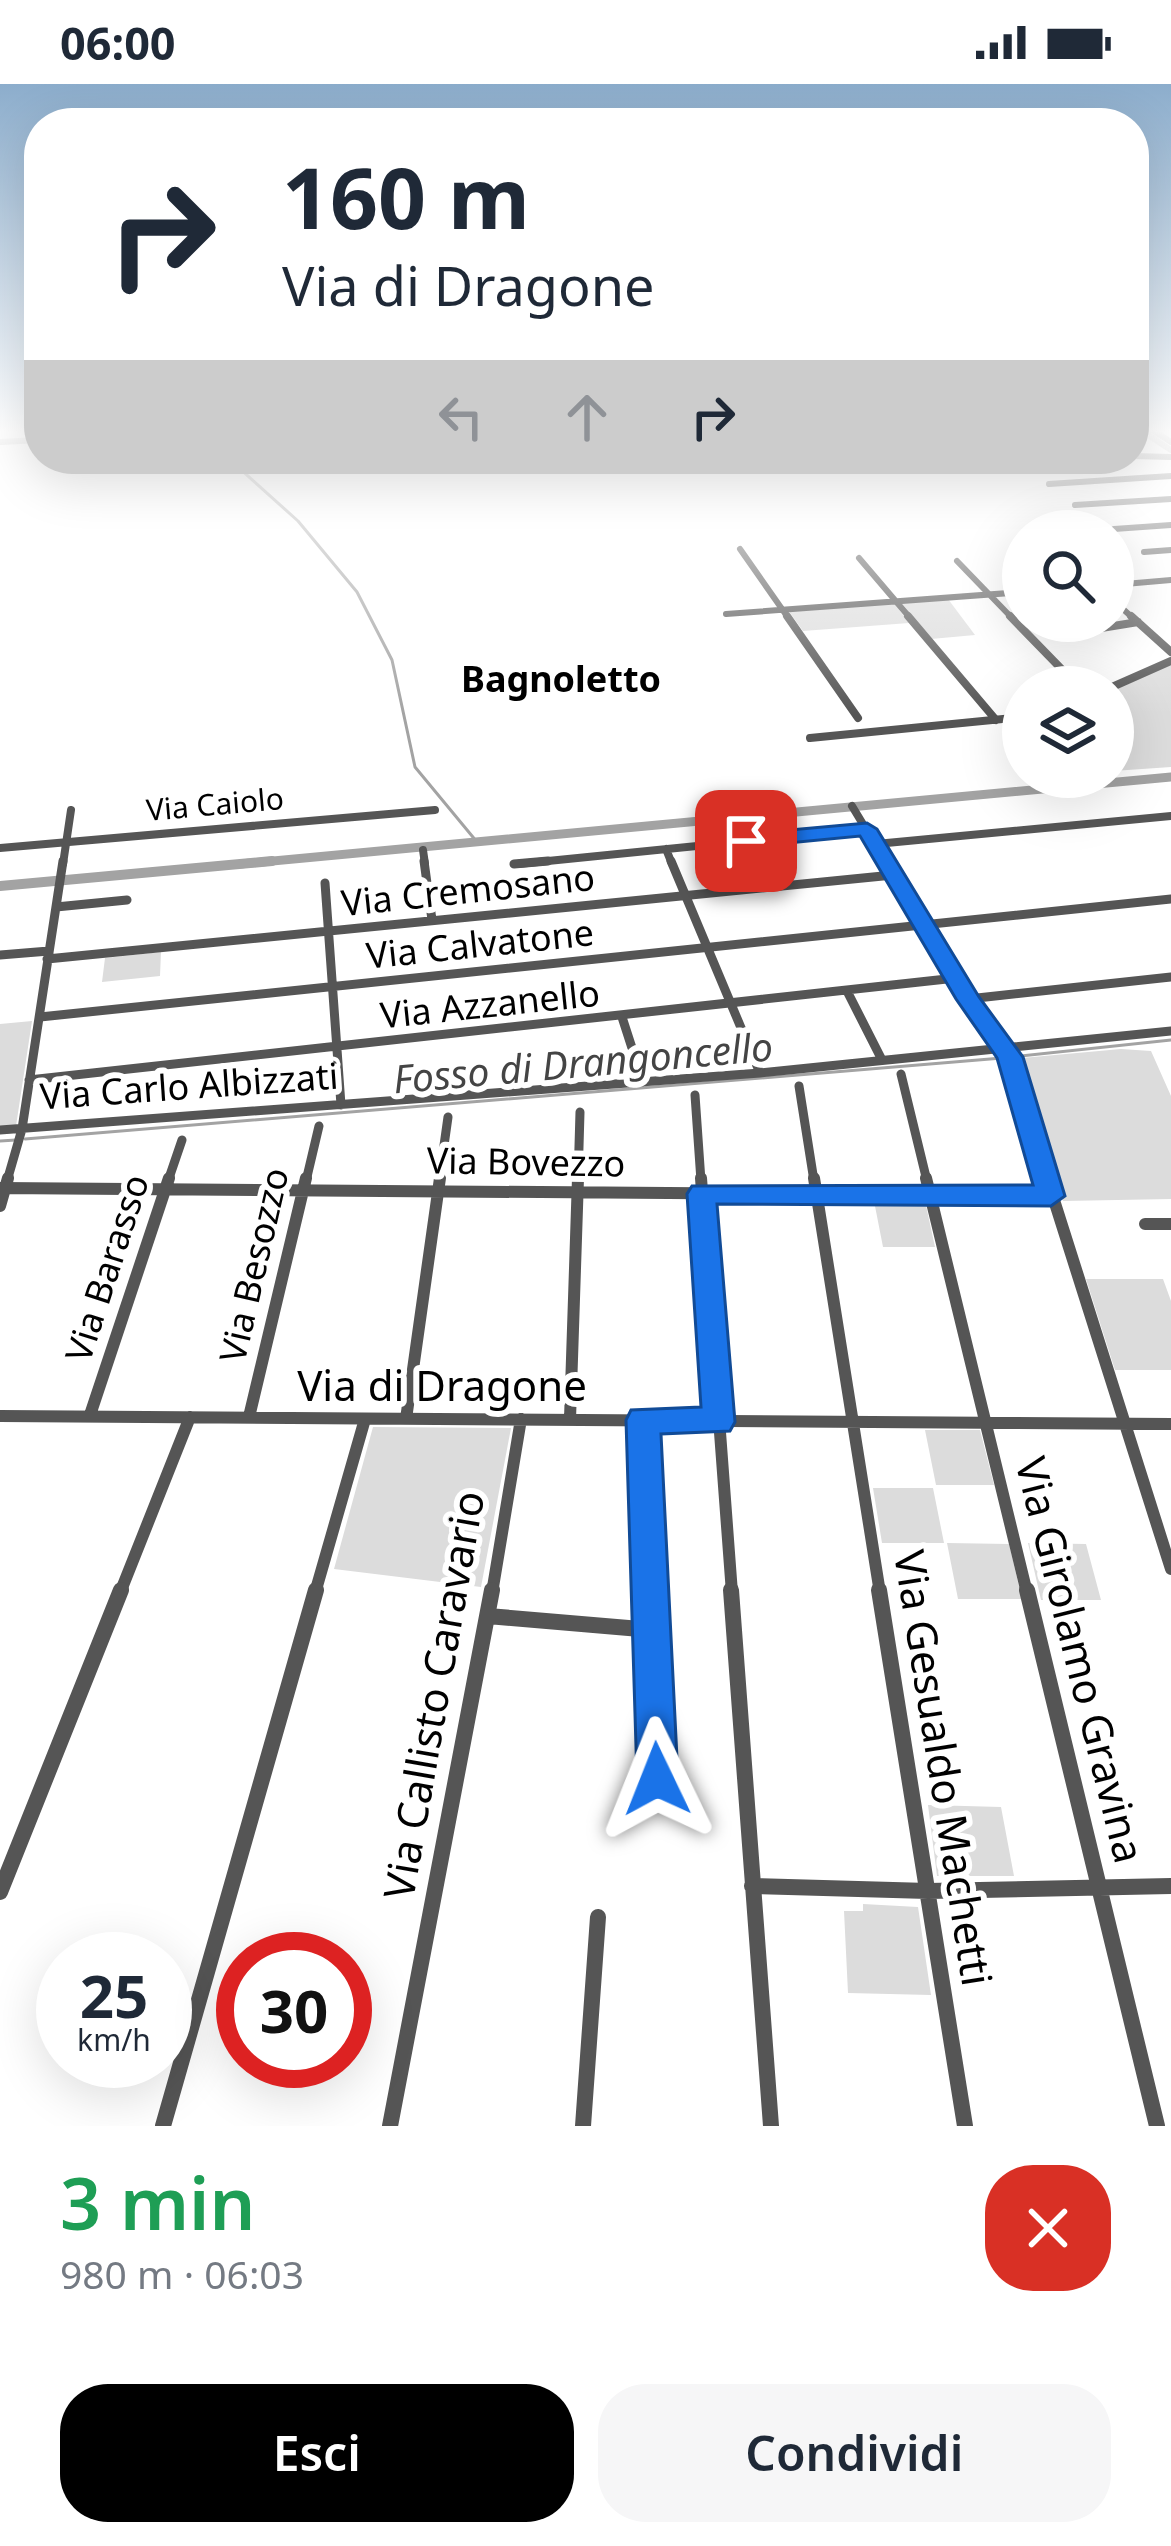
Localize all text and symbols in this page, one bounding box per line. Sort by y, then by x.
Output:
text: 06:00 [60,12,176,73]
text: 160 m [282,139,530,254]
icon: right [84,156,240,312]
text: Via di Dragone [282,248,655,322]
icon: left [428,384,494,450]
icon: ahead [554,384,620,450]
icon: right [680,384,746,450]
map controls [1002,510,1134,798]
button: search [1002,510,1134,642]
district label: Bagnoletto [461,654,661,703]
button: layers [1002,666,1134,798]
street label: Via Caiolo [144,777,285,830]
pin [695,790,797,892]
icon: arrive [713,808,779,874]
street label: Via Cremosano [339,852,597,927]
street label: Via Calvatone [364,907,596,980]
street label: Via Azzanello [378,968,602,1039]
water label: Fosso di Drangoncello [391,1019,775,1105]
street label: Via Carlo Albizzati [38,1051,340,1120]
street label: Via Bovezzo [426,1135,626,1188]
street label: Via Besozzo [207,1163,300,1367]
street label: Via Barasso [53,1168,160,1368]
street label: Via di Dragone [297,1356,587,1413]
street label: Via Girolamo Gravina [1003,1451,1159,1868]
street label: Via Callisto Caravario [369,1486,496,1903]
street label: Via Gesualdo Machetti [882,1546,1007,1990]
position arrow [594,1716,720,1842]
speed limit sign: 30 [216,1932,372,2088]
text: 25 [80,1954,148,2036]
text: km/h [77,2019,151,2060]
text: 3 min [60,2153,255,2251]
button: close [985,2165,1111,2291]
text: 980 m · 06:03 [60,2247,304,2300]
button: Esci [60,2384,574,2522]
button: Condividi [598,2384,1111,2522]

